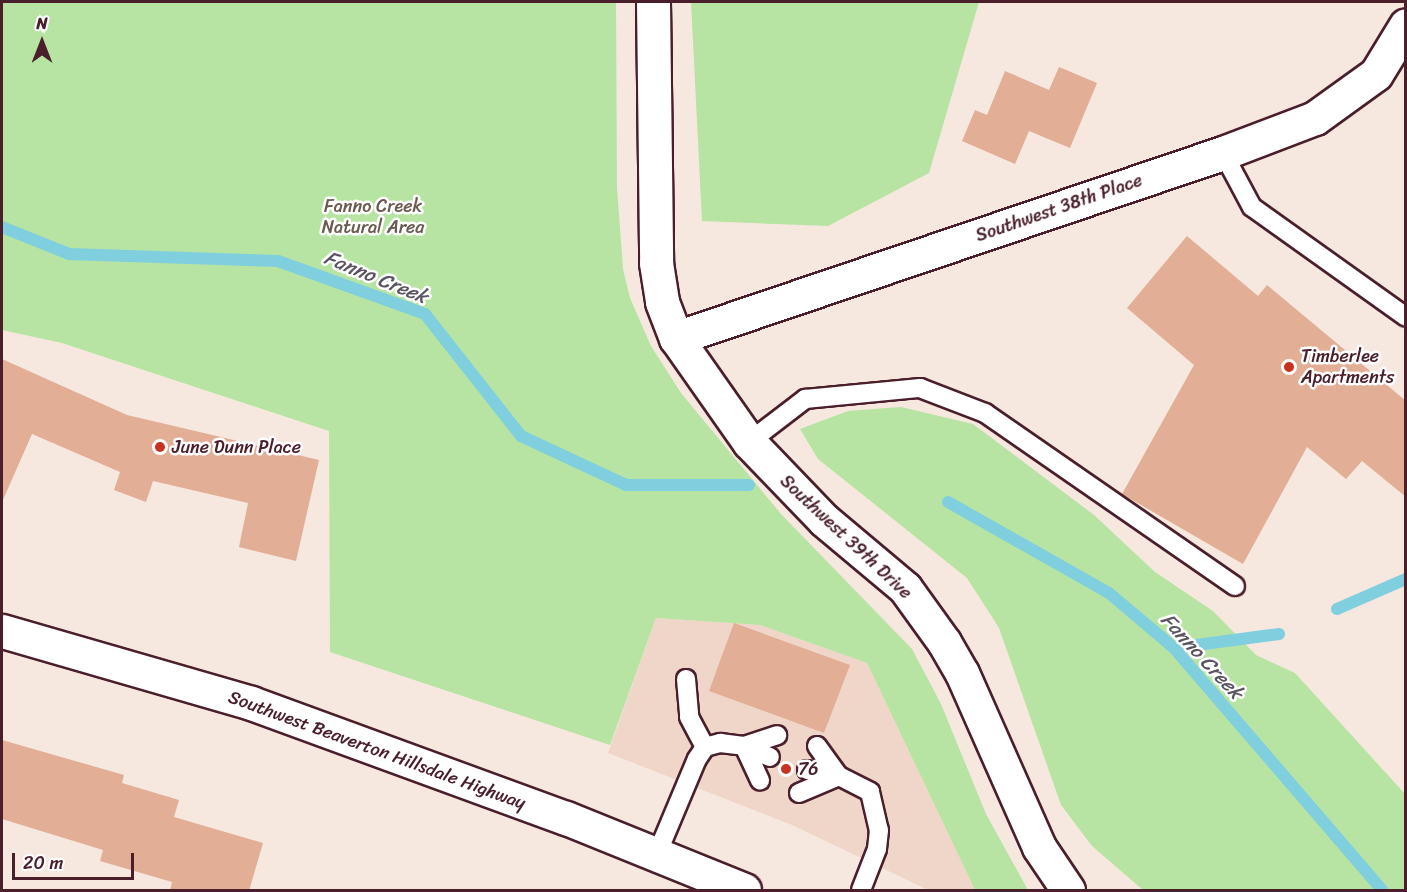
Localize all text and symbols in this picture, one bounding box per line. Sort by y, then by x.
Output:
text: N [36,9,48,38]
north arrow [12,12,72,72]
street label: Southwest 38th Place [973,169,1145,247]
park label: Fanno Creek Natural Area [322,196,424,238]
water label: Fanno Creek [321,245,431,309]
place label: Timberlee Apartments [1301,346,1394,388]
marker: Timberlee Apartments [1282,360,1296,374]
place label: June Dunn Place [172,436,302,458]
marker: June Dunn Place [153,440,167,454]
street label: Southwest 39th Drive [775,470,917,604]
water label: Fanno Creek [1156,608,1248,704]
street label: Southwest Beaverton Hillsdale Highway [226,686,528,814]
place label: 76 [798,758,819,780]
marker: 76 [779,762,793,776]
scale bar [15,841,136,879]
text: 20 m [23,847,63,879]

